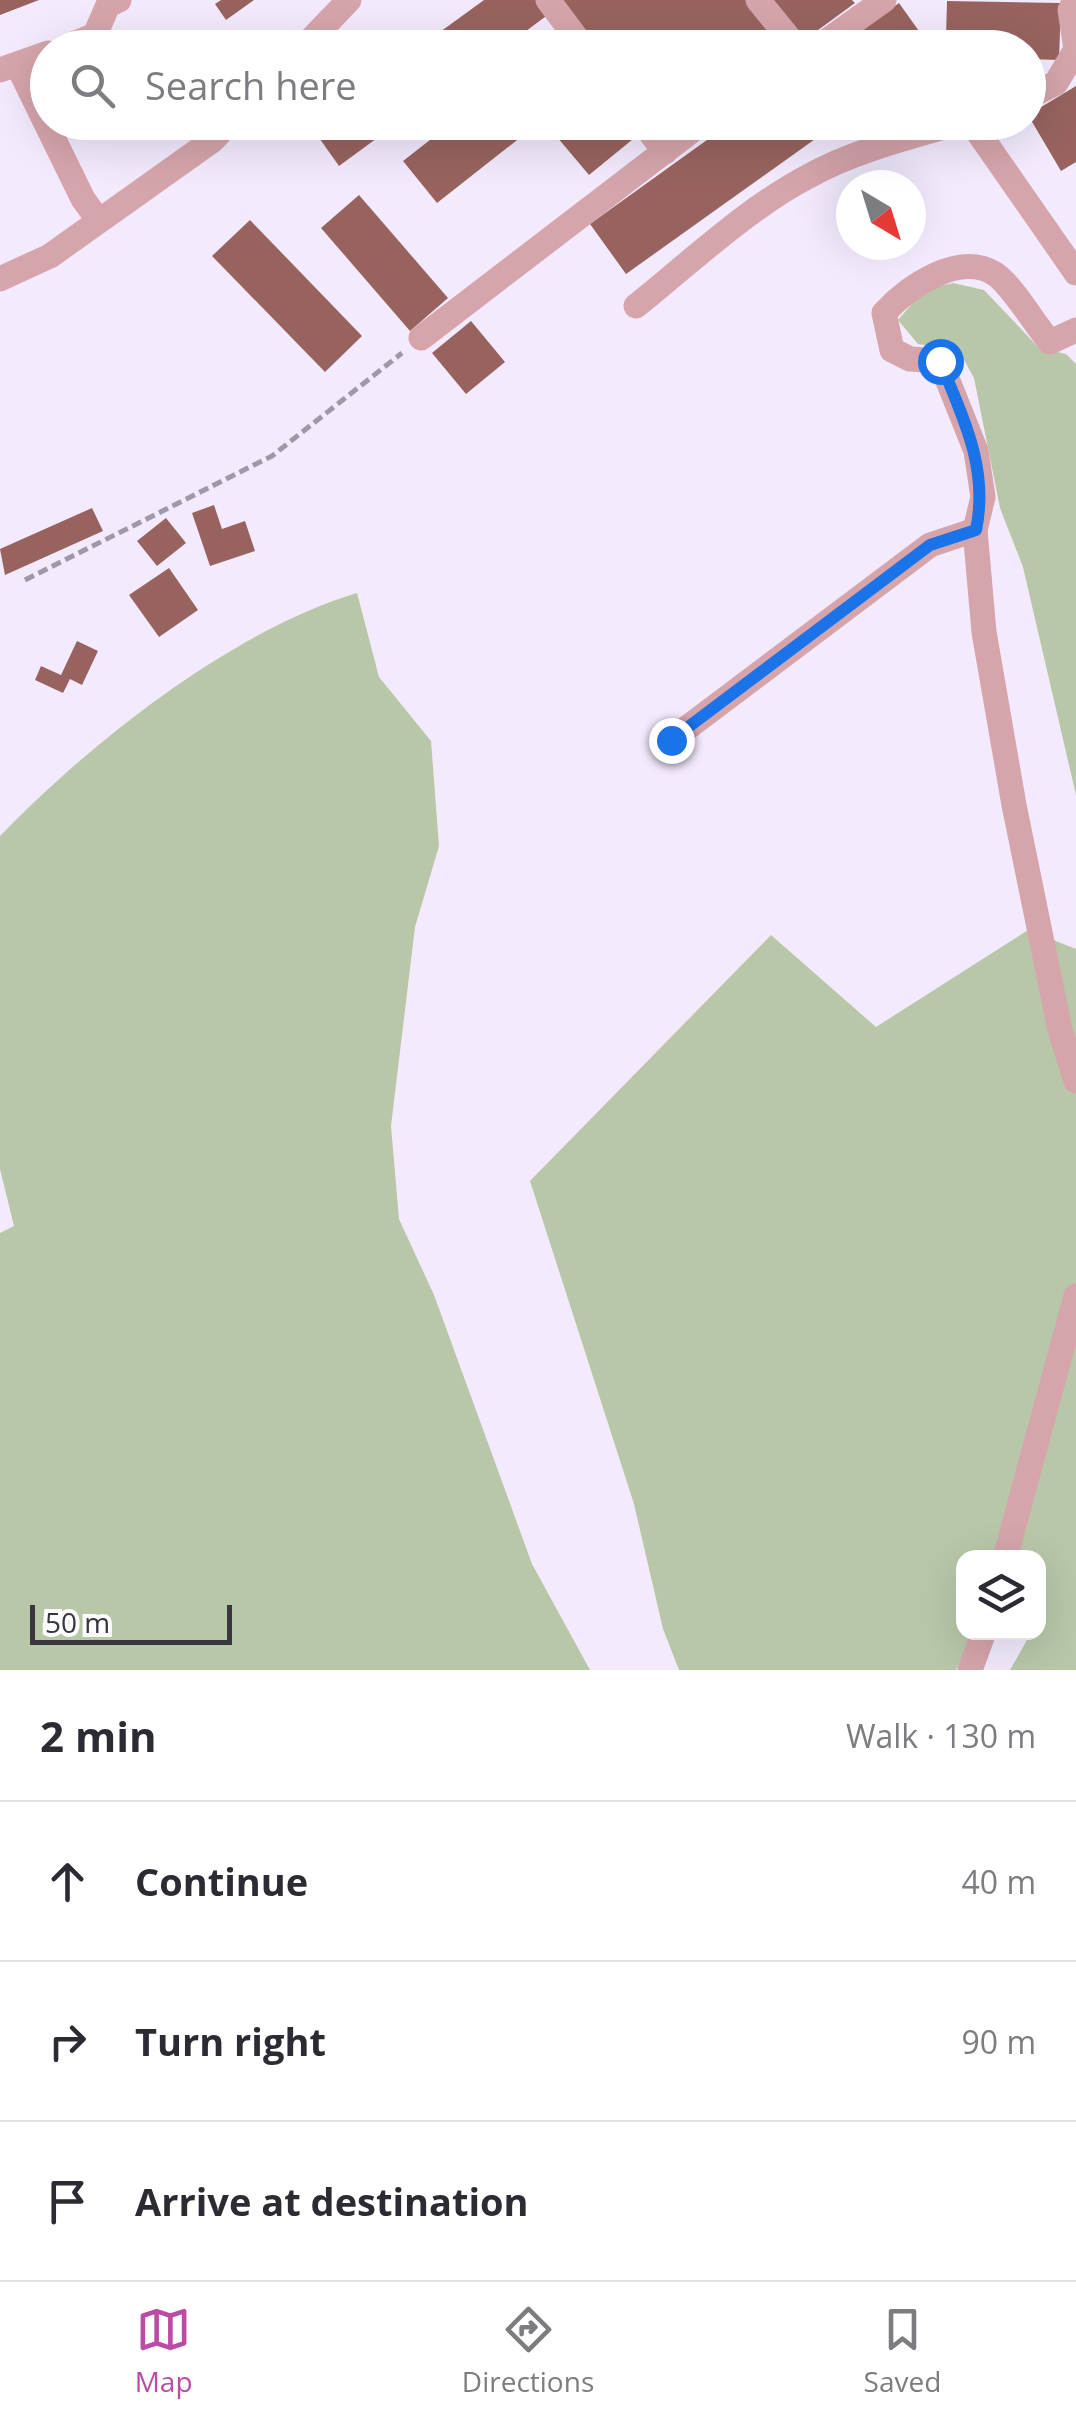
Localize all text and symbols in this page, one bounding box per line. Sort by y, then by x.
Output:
search box [30,30,1046,140]
icon: search [65,58,120,113]
text: Search here [145,59,357,111]
north arrow [836,170,926,260]
route start [918,339,964,385]
route end [649,718,695,764]
map controls [956,1550,1046,1640]
button: layers [956,1550,1046,1640]
scale bar [30,1600,232,1644]
text: 50 m [45,1603,110,1641]
text: 2 min [40,1707,157,1764]
text: Walk · 130 m [846,1714,1036,1757]
icon: ahead [40,1854,95,1909]
text: Continue [135,1855,308,1907]
text: 40 m [961,1860,1036,1903]
icon: right [40,2014,95,2069]
text: Turn right [135,2015,326,2067]
text: 90 m [961,2020,1036,2063]
icon: arrive [40,2174,95,2229]
text: Arrive at destination [135,2175,529,2227]
tab: Map [135,2302,193,2400]
tab: Directions [462,2302,594,2400]
tab: Saved [864,2302,941,2400]

